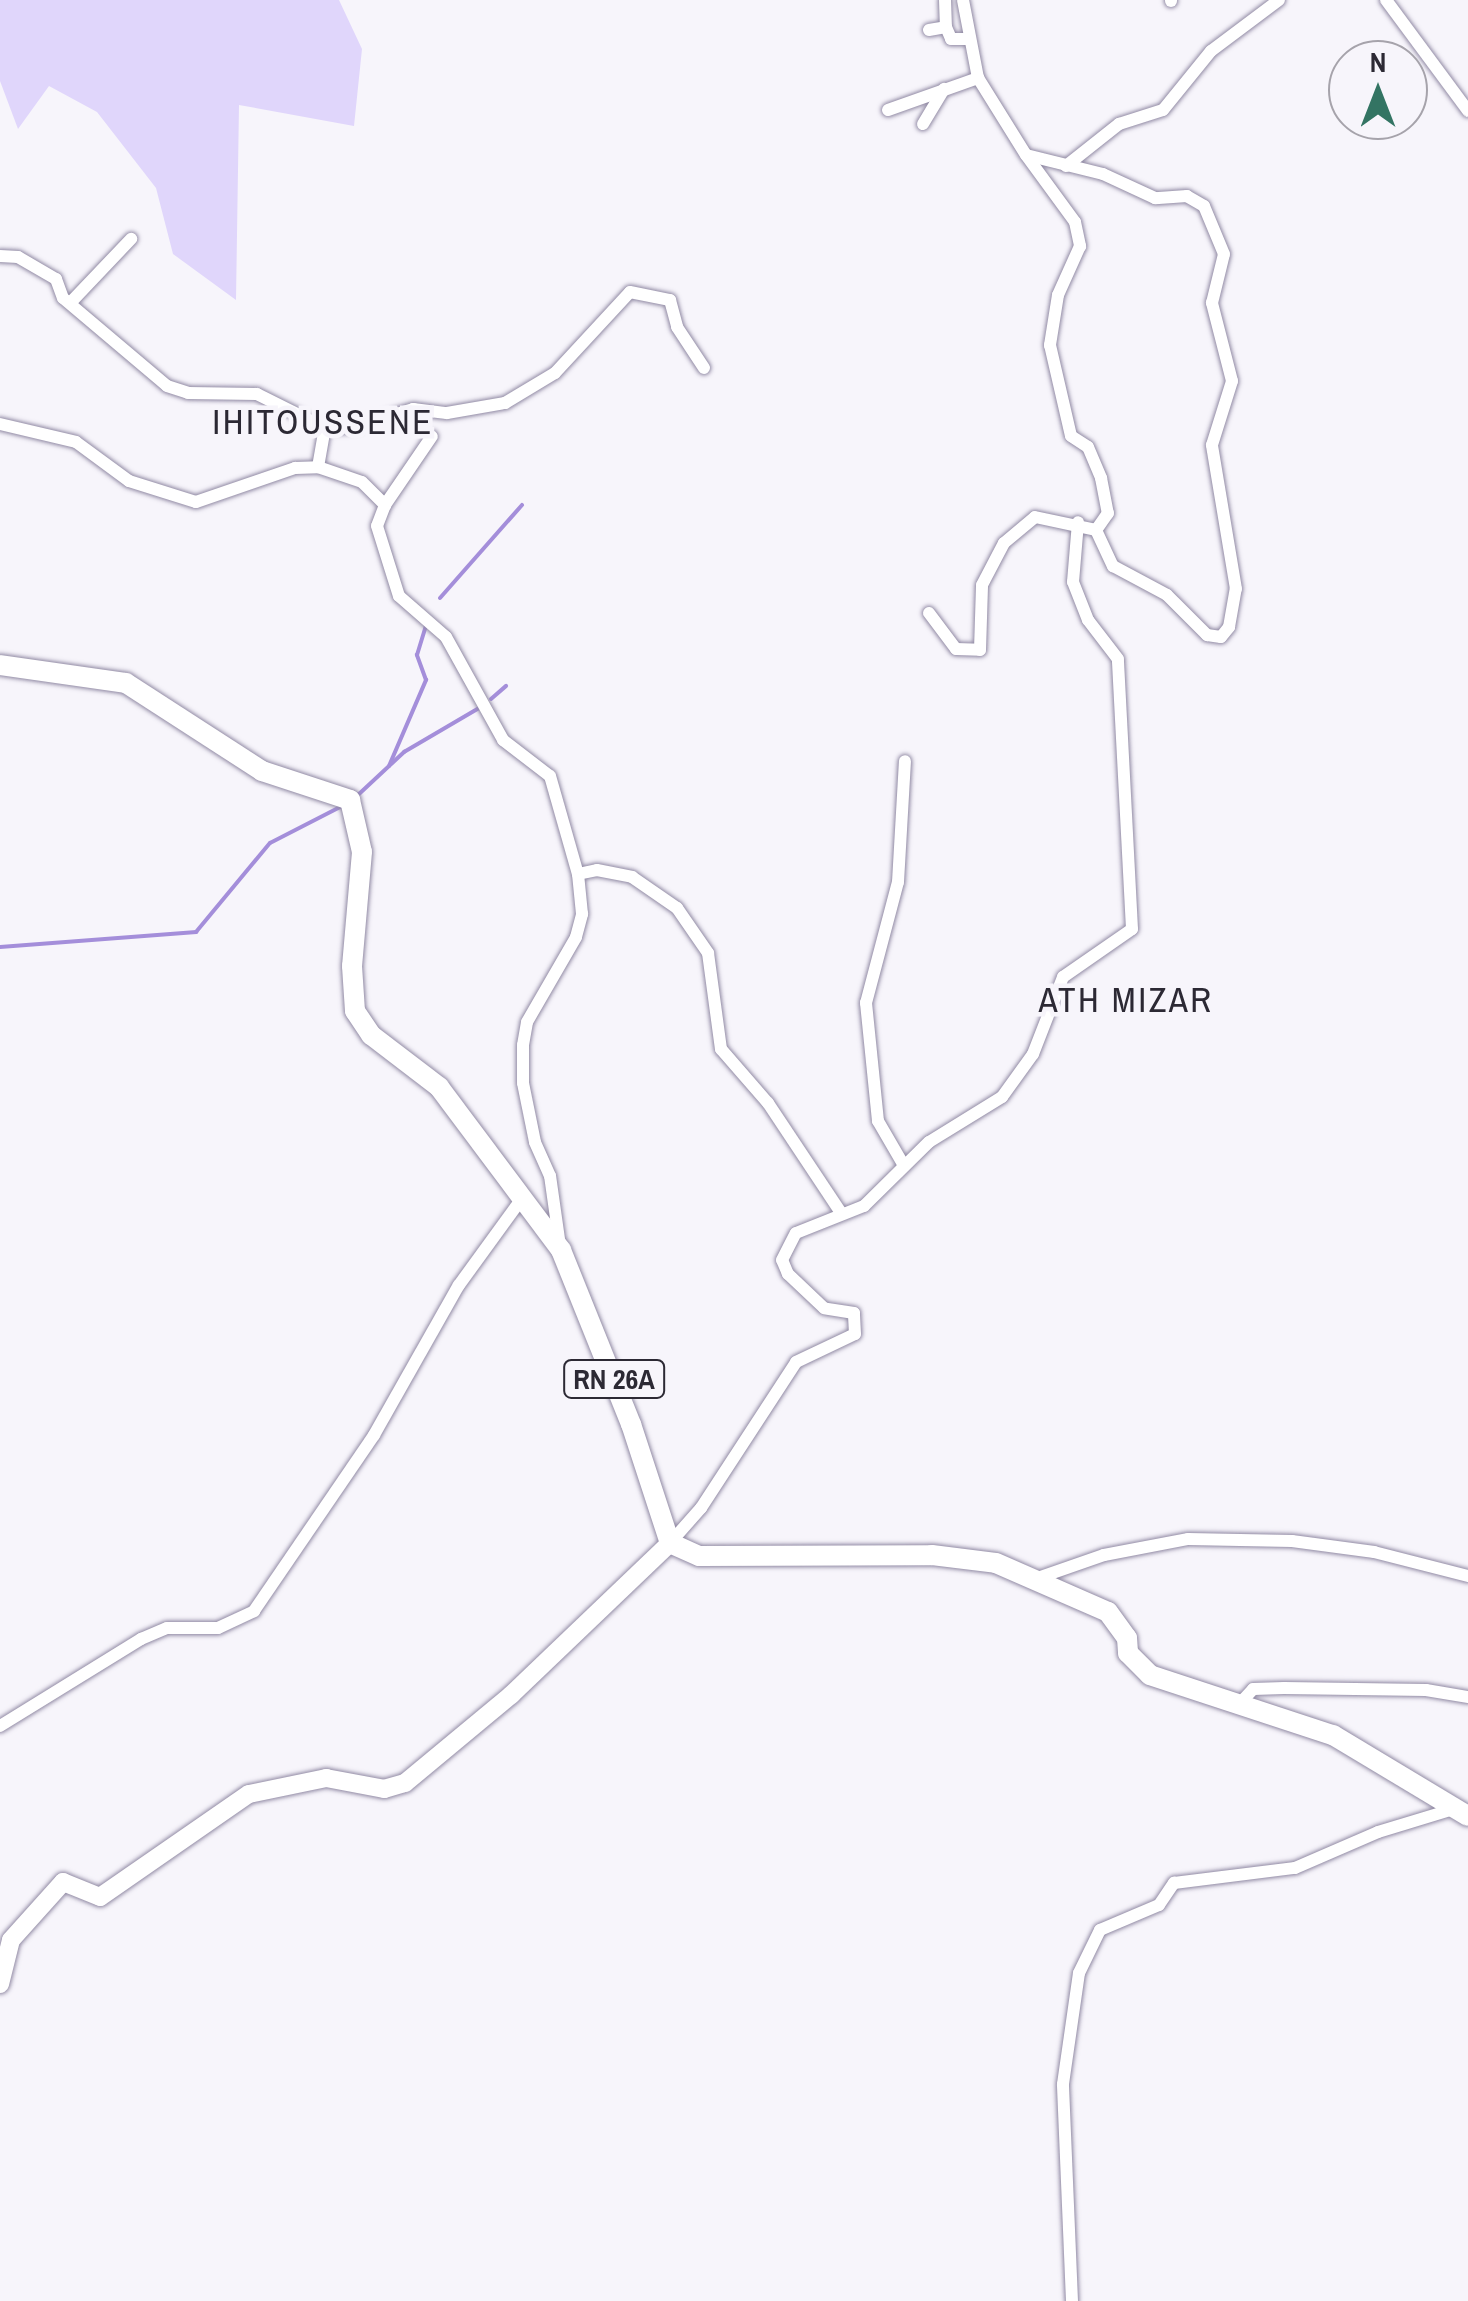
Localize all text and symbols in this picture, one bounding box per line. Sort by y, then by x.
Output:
north arrow [1328,40,1428,140]
text: N [1370,43,1386,81]
district label: IHITOUSSENE [212,401,434,443]
district label: ATH MIZAR [1038,979,1214,1021]
road number: RN 26A [562,1356,666,1402]

